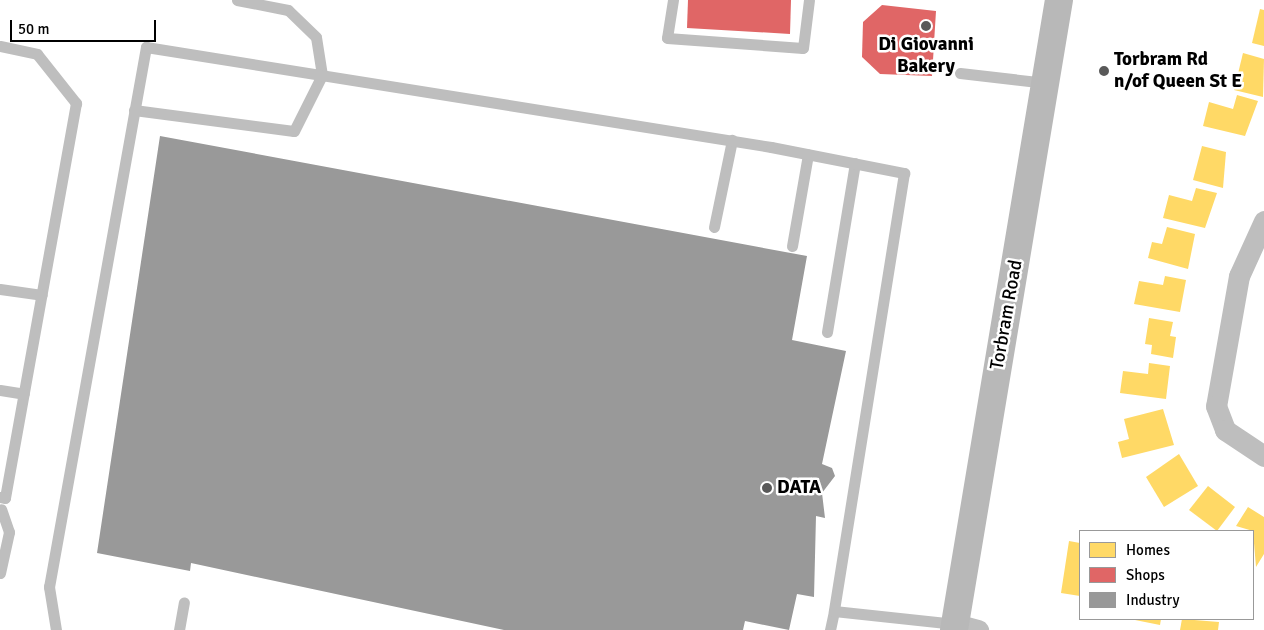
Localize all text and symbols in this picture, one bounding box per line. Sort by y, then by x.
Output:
scale bar [12,10,159,42]
text: 50 m [18,20,49,38]
marker: Di Giovanni Bakery [920,20,932,32]
place label: Di Giovanni Bakery [878,34,974,78]
place label: Torbram Rd n/of Queen St E [1114,49,1242,93]
marker: Torbram Rd n/of Queen St E [1098,65,1110,77]
street label: Torbram Road [986,258,1028,372]
place label: DATA [777,477,821,499]
marker: DATA [761,482,773,494]
legend [1079,530,1254,620]
text: Homes [1126,541,1170,559]
text: Shops [1126,566,1165,584]
text: Industry [1126,591,1179,609]

